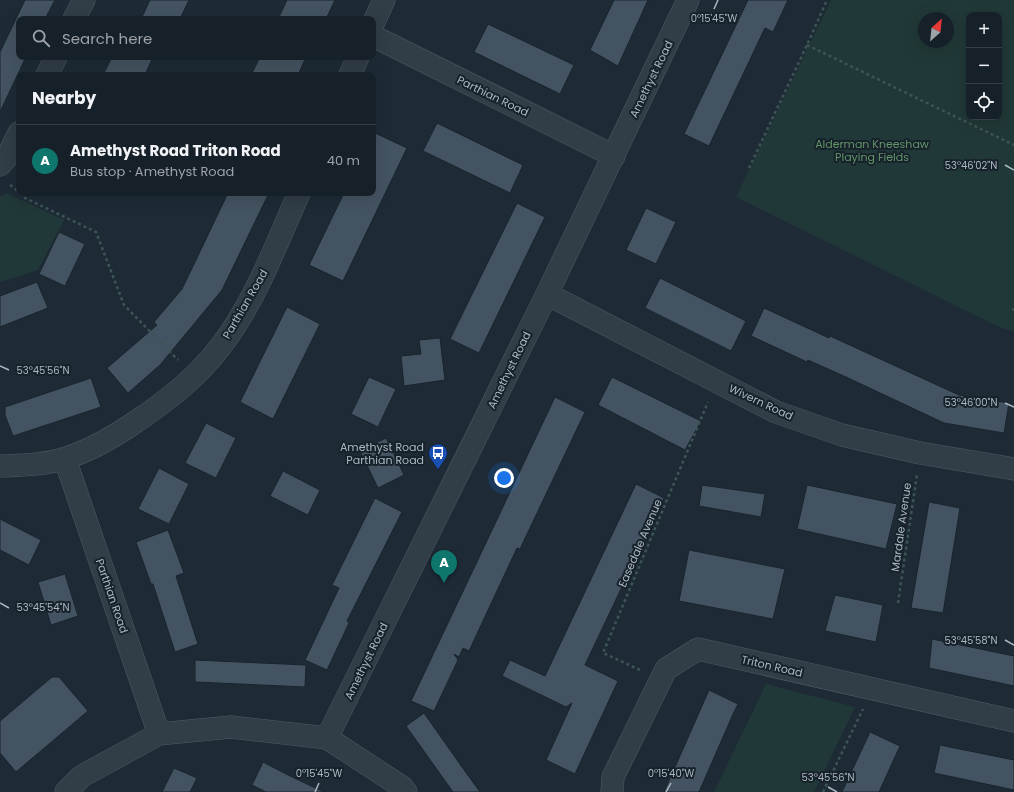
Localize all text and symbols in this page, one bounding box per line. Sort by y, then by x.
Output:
text: 0°15'45"W [691,11,738,26]
north arrow [918,12,954,48]
map controls [966,12,1002,120]
button: + [966,12,1002,48]
search box [16,16,376,60]
icon: search [30,27,52,49]
text: Search here [62,28,152,49]
street label: Amethyst Road [625,38,677,120]
button: − [966,48,1002,84]
street label: Parthian Road [455,72,531,120]
button: locate [966,84,1002,120]
text: Nearby [32,86,96,110]
park label: Alderman Kneeshaw Playing Fields [815,136,929,165]
text: Amethyst Road Triton Road [70,140,281,161]
text: A [40,151,50,170]
text: 40 m [327,151,360,170]
text: 53°46'02"N [945,158,997,173]
text: Bus stop · Amethyst Road [70,162,234,181]
street label: Parthian Road [219,266,271,342]
street label: Amethyst Road [483,329,535,411]
text: 53°45'56"N [16,363,70,378]
street label: Wivern Road [726,380,796,424]
text: 53°46'00"N [944,395,998,410]
place label: Amethyst Road Parthian Road [340,439,424,468]
bus stop icon: Amethyst Road Parthian Road [427,442,449,470]
your location [494,468,514,488]
street label: Mardale Avenue [887,481,915,573]
street label: Easedale Avenue [614,496,666,590]
pin: A [431,550,457,583]
street label: Parthian Road [92,557,132,635]
text: 53°45'54"N [17,600,69,615]
street label: Amethyst Road [340,620,392,702]
text: 53°45'58"N [945,633,997,648]
street label: Triton Road [740,651,804,681]
text: 0°15'45"W [296,766,343,781]
text: 0°15'40"W [648,766,695,781]
text: 53°45'56"N [801,770,855,785]

